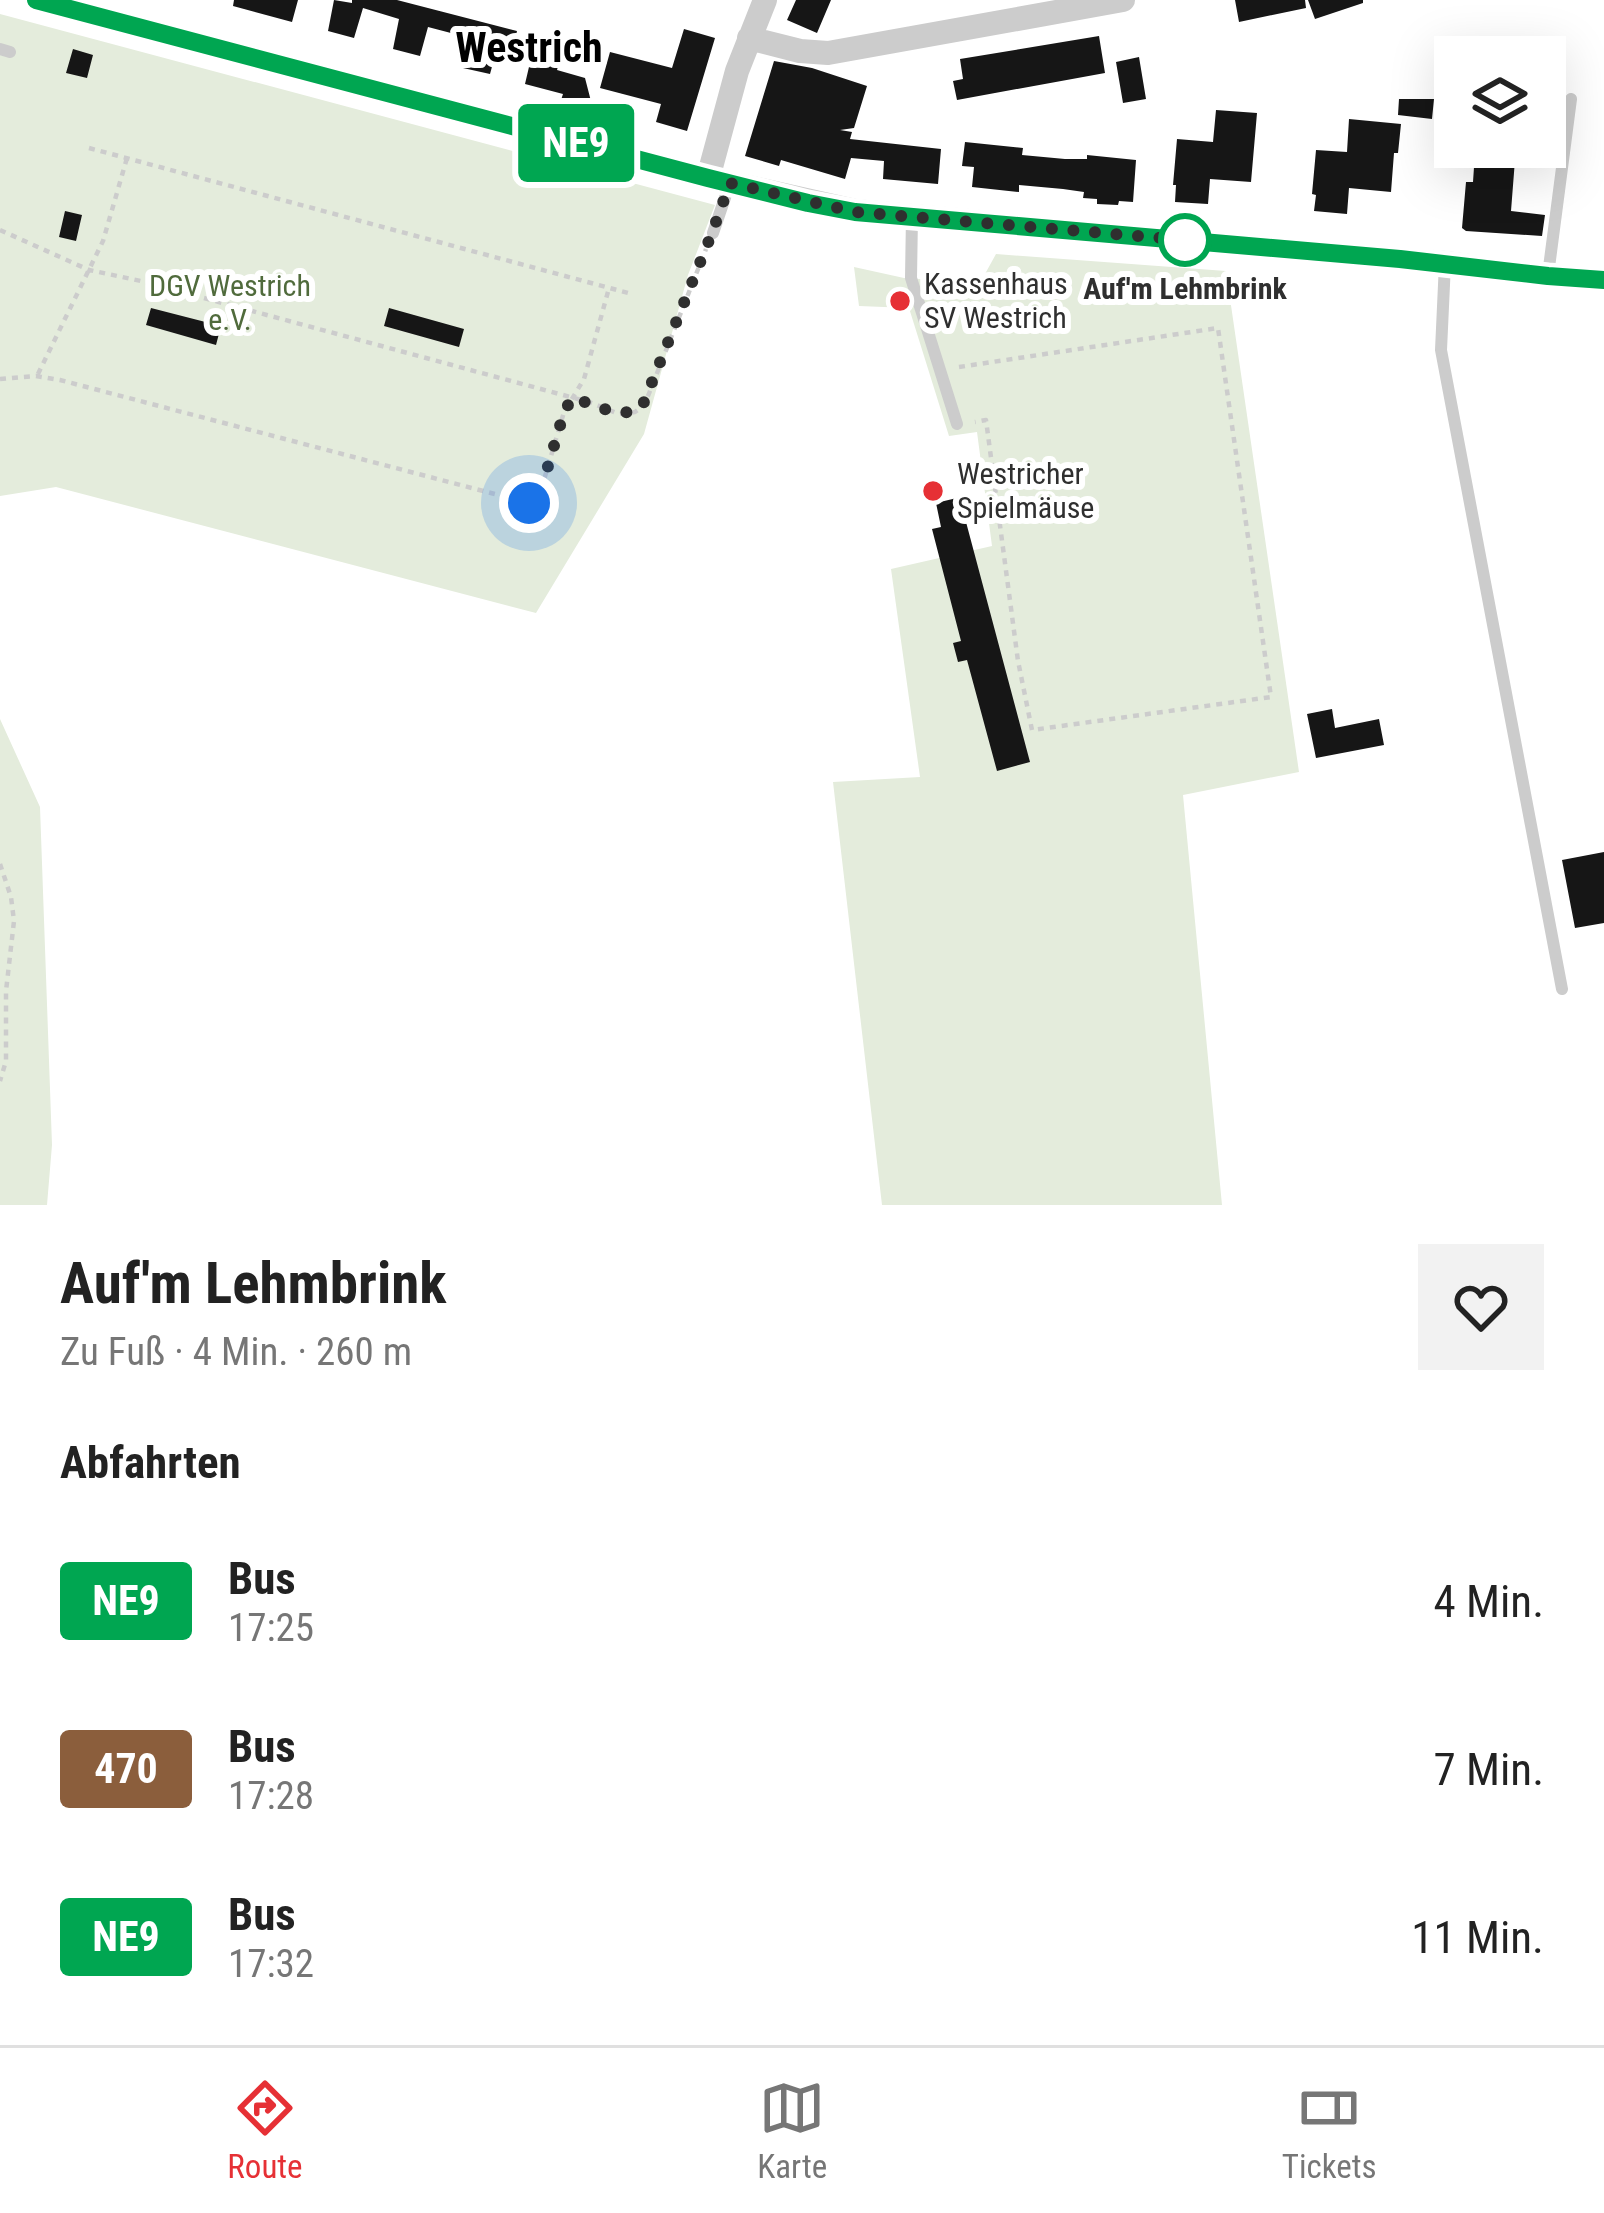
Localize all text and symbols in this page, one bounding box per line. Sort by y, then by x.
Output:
district label: Westrich [455,23,603,72]
map controls [1434,36,1566,168]
button: layers [1434,36,1566,168]
line badge: NE9 [507,104,645,182]
text: NE9 [542,118,610,167]
marker: Auf'm Lehmbrink [1160,215,1210,265]
place label: Kassenhaus SV Westrich [924,266,1068,335]
park label: DGV Westrich e.V. [149,268,311,337]
place label: Auf'm Lehmbrink [1083,271,1287,306]
marker: Kassenhaus SV Westrich [887,288,913,314]
place label: Westricher Spielmäuse [957,456,1094,525]
your location [499,473,559,533]
marker: Westricher Spielmäuse [920,478,946,504]
button: heart [1418,1244,1544,1370]
text: Auf'm Lehmbrink [60,1250,447,1317]
text: Zu Fuß · 4 Min. · 260 m [60,1329,412,1375]
text: Abfahrten [60,1436,241,1489]
text: Bus [228,1552,296,1605]
text: 4 Min. [1433,1575,1544,1628]
text: NE9 [92,1576,160,1625]
text: 17:25 [228,1605,314,1651]
text: Bus [228,1720,296,1773]
text: 7 Min. [1433,1743,1544,1796]
text: 470 [94,1744,158,1793]
text: 17:28 [228,1773,314,1819]
text: Bus [228,1888,296,1941]
text: 11 Min. [1411,1911,1544,1964]
text: NE9 [92,1912,160,1961]
text: 17:32 [228,1941,314,1987]
tab: Route [227,2075,303,2186]
tab: Karte [757,2075,827,2186]
tab: Tickets [1282,2075,1377,2186]

